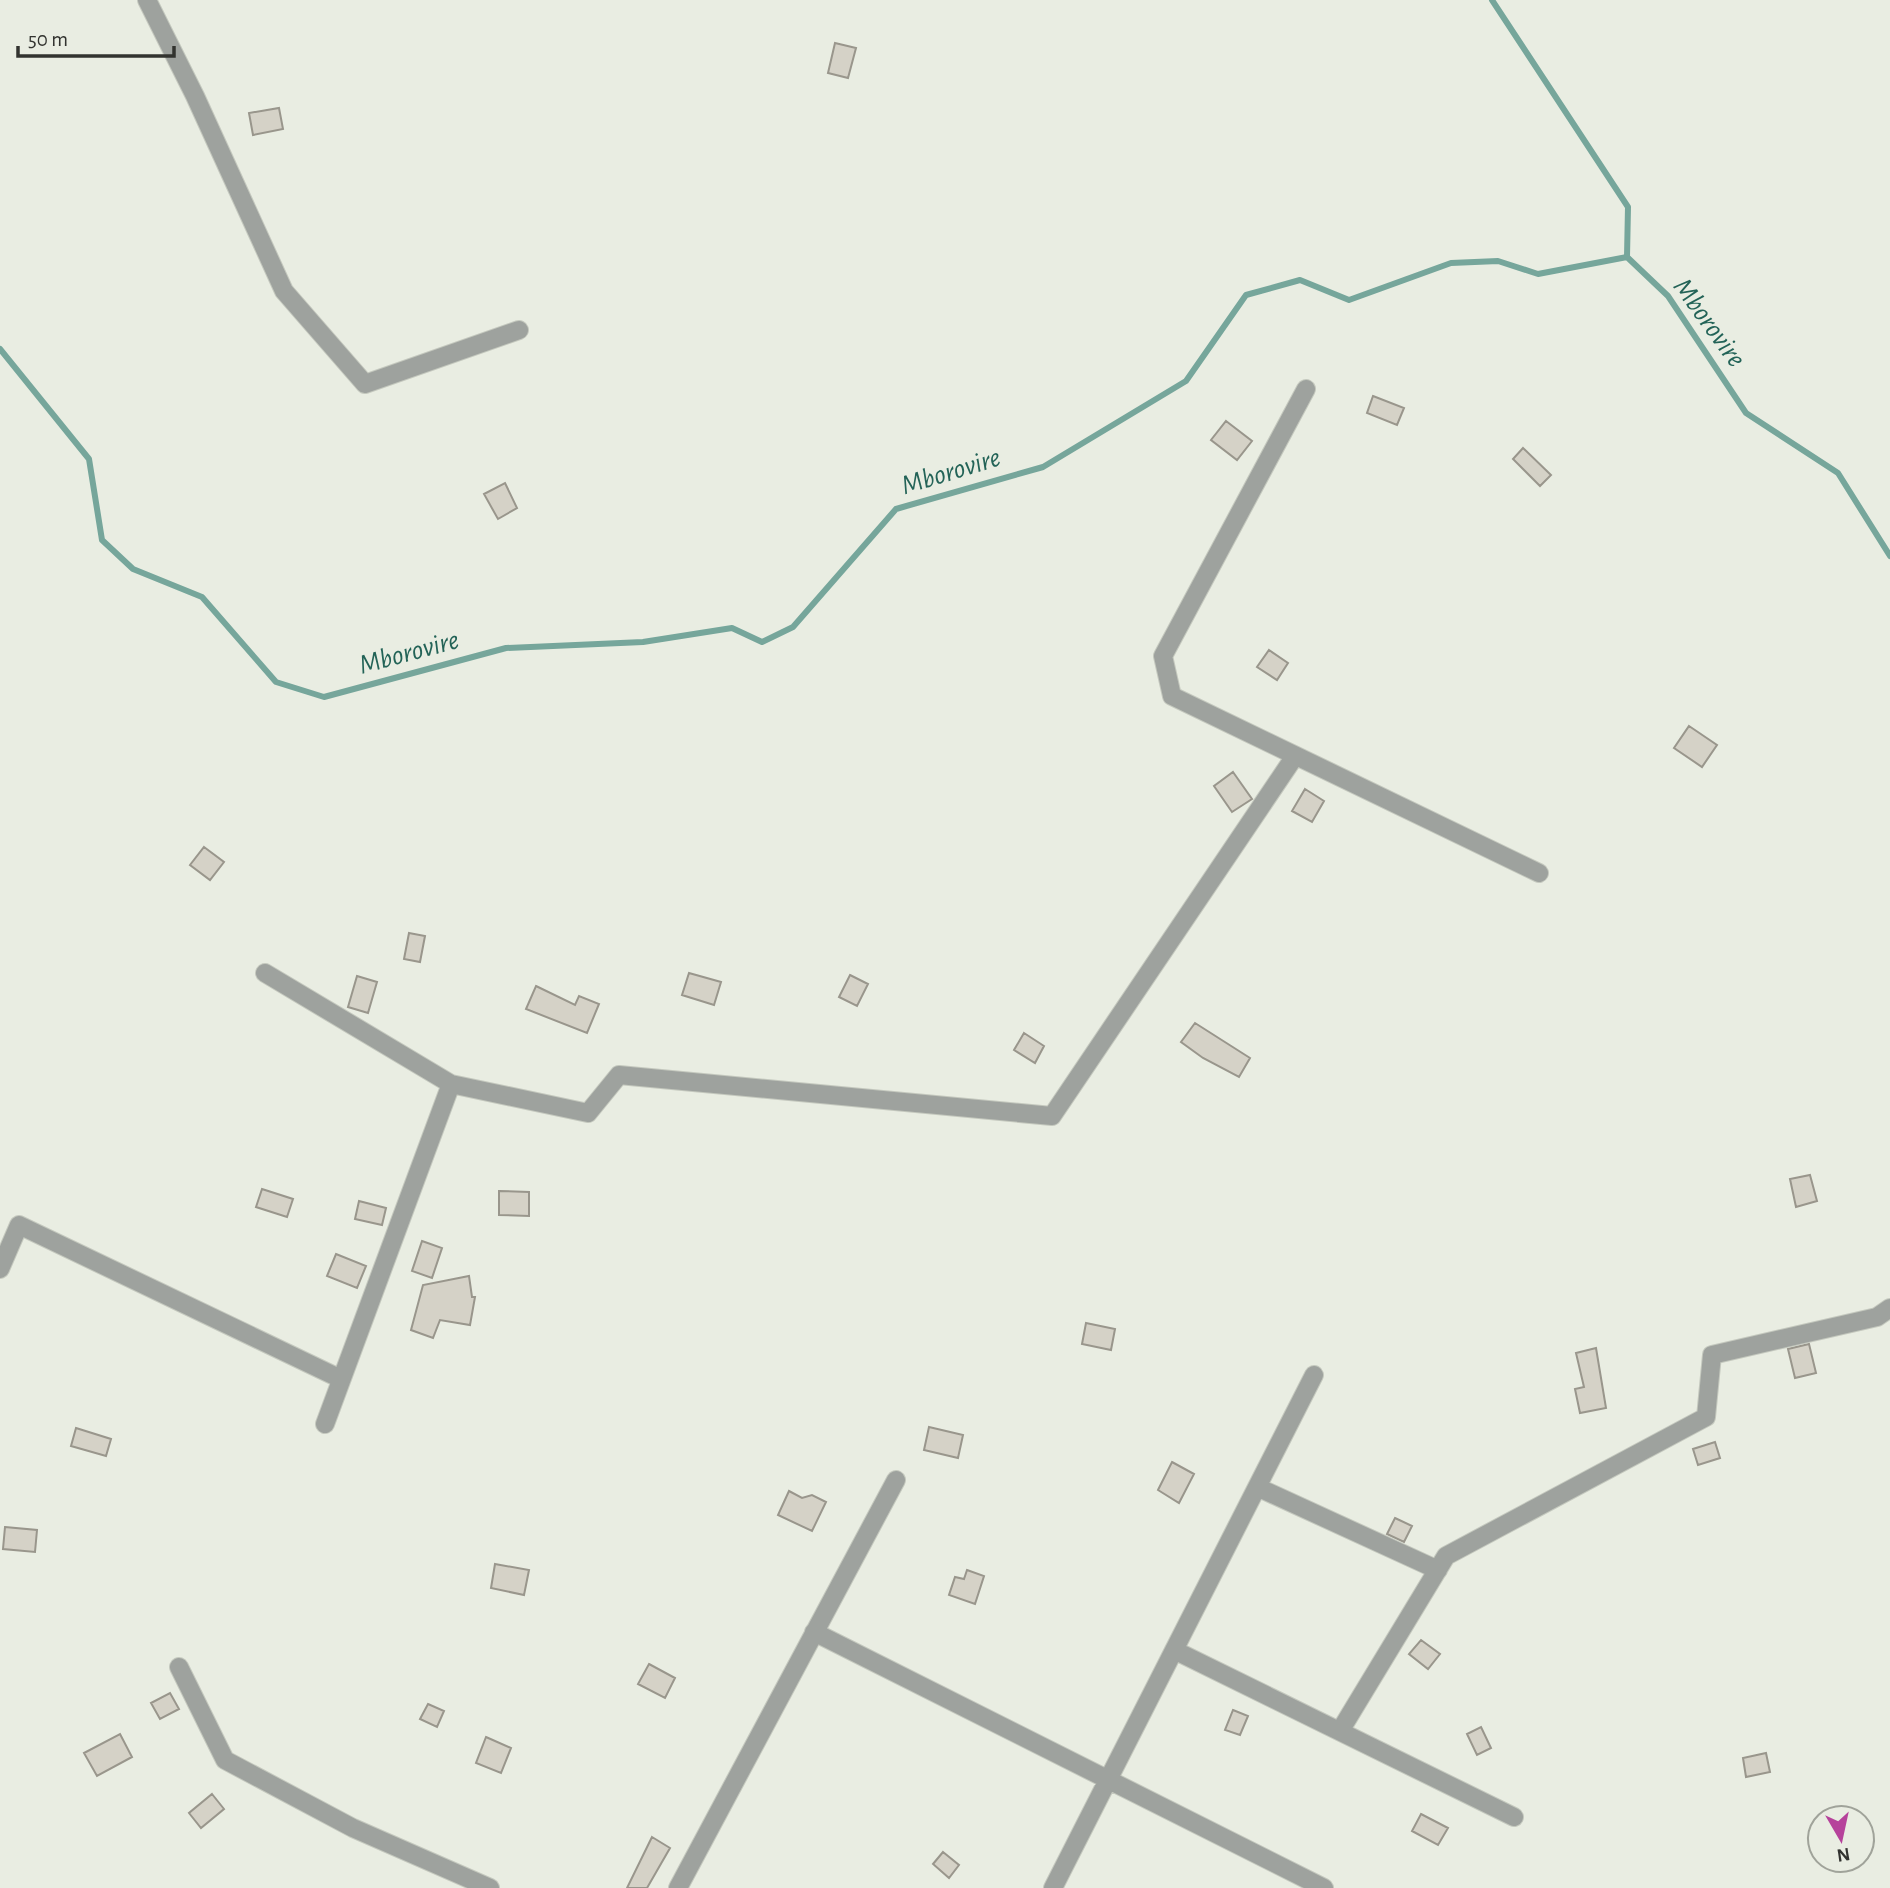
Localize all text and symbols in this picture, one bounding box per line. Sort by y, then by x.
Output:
scale bar [18,14,173,58]
text: 50 m [28,29,68,50]
water label: Mborovire [1668,273,1750,373]
water label: Mborovire [898,444,1004,500]
water label: Mborovire [356,626,462,680]
north arrow [1806,1804,1876,1874]
text: N [1835,1844,1851,1865]

